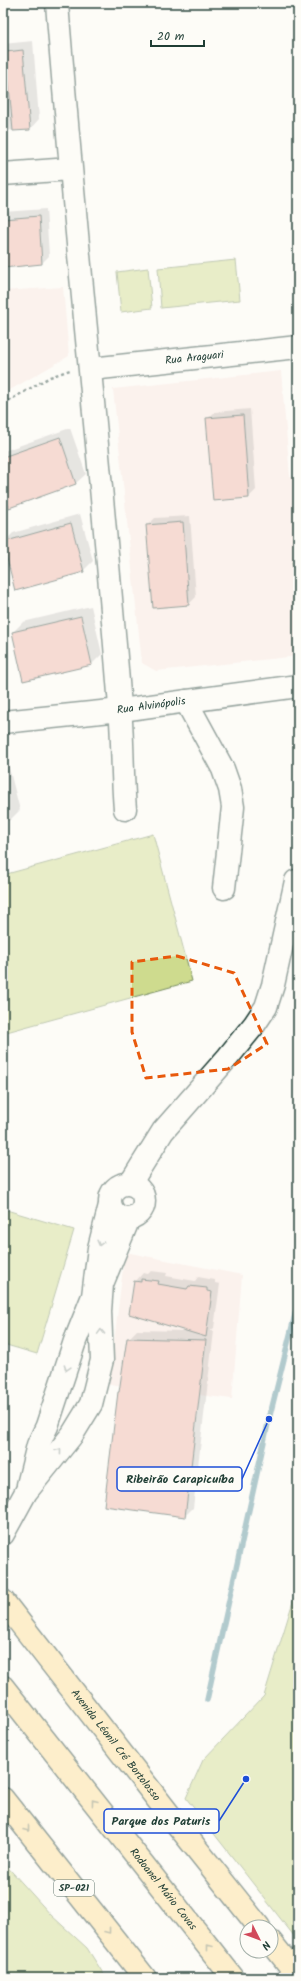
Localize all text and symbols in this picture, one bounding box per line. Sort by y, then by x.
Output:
scale bar [151,22,204,48]
text: 20 m [157,27,185,46]
street label: Rua Araguari [164,346,225,370]
street label: Rua Alvinópolis [116,692,187,719]
one-way arrow [97,1240,105,1246]
one-way arrow [97,1329,105,1335]
one-way arrow [63,1364,72,1371]
one-way arrow [54,1448,61,1455]
callout: Ribeirão Carapicuíba [117,1467,242,1491]
text: Ribeirão Carapicuíba [126,1470,234,1489]
street label: Avenida Léonil Cré Bortolosso [66,1685,165,1805]
one-way arrow [91,1799,98,1806]
callout: Parque dos Paturis [104,1809,219,1833]
text: Parque dos Paturis [112,1812,211,1831]
one-way arrow [23,1825,30,1832]
street label: Rodoanel Mário Covas [125,1844,201,1935]
road number: SP-021 [54,1880,94,1896]
north arrow [239,1919,279,1959]
one-way arrow [103,1927,110,1934]
text: N [257,1936,275,1954]
one-way arrow [207,1945,214,1952]

